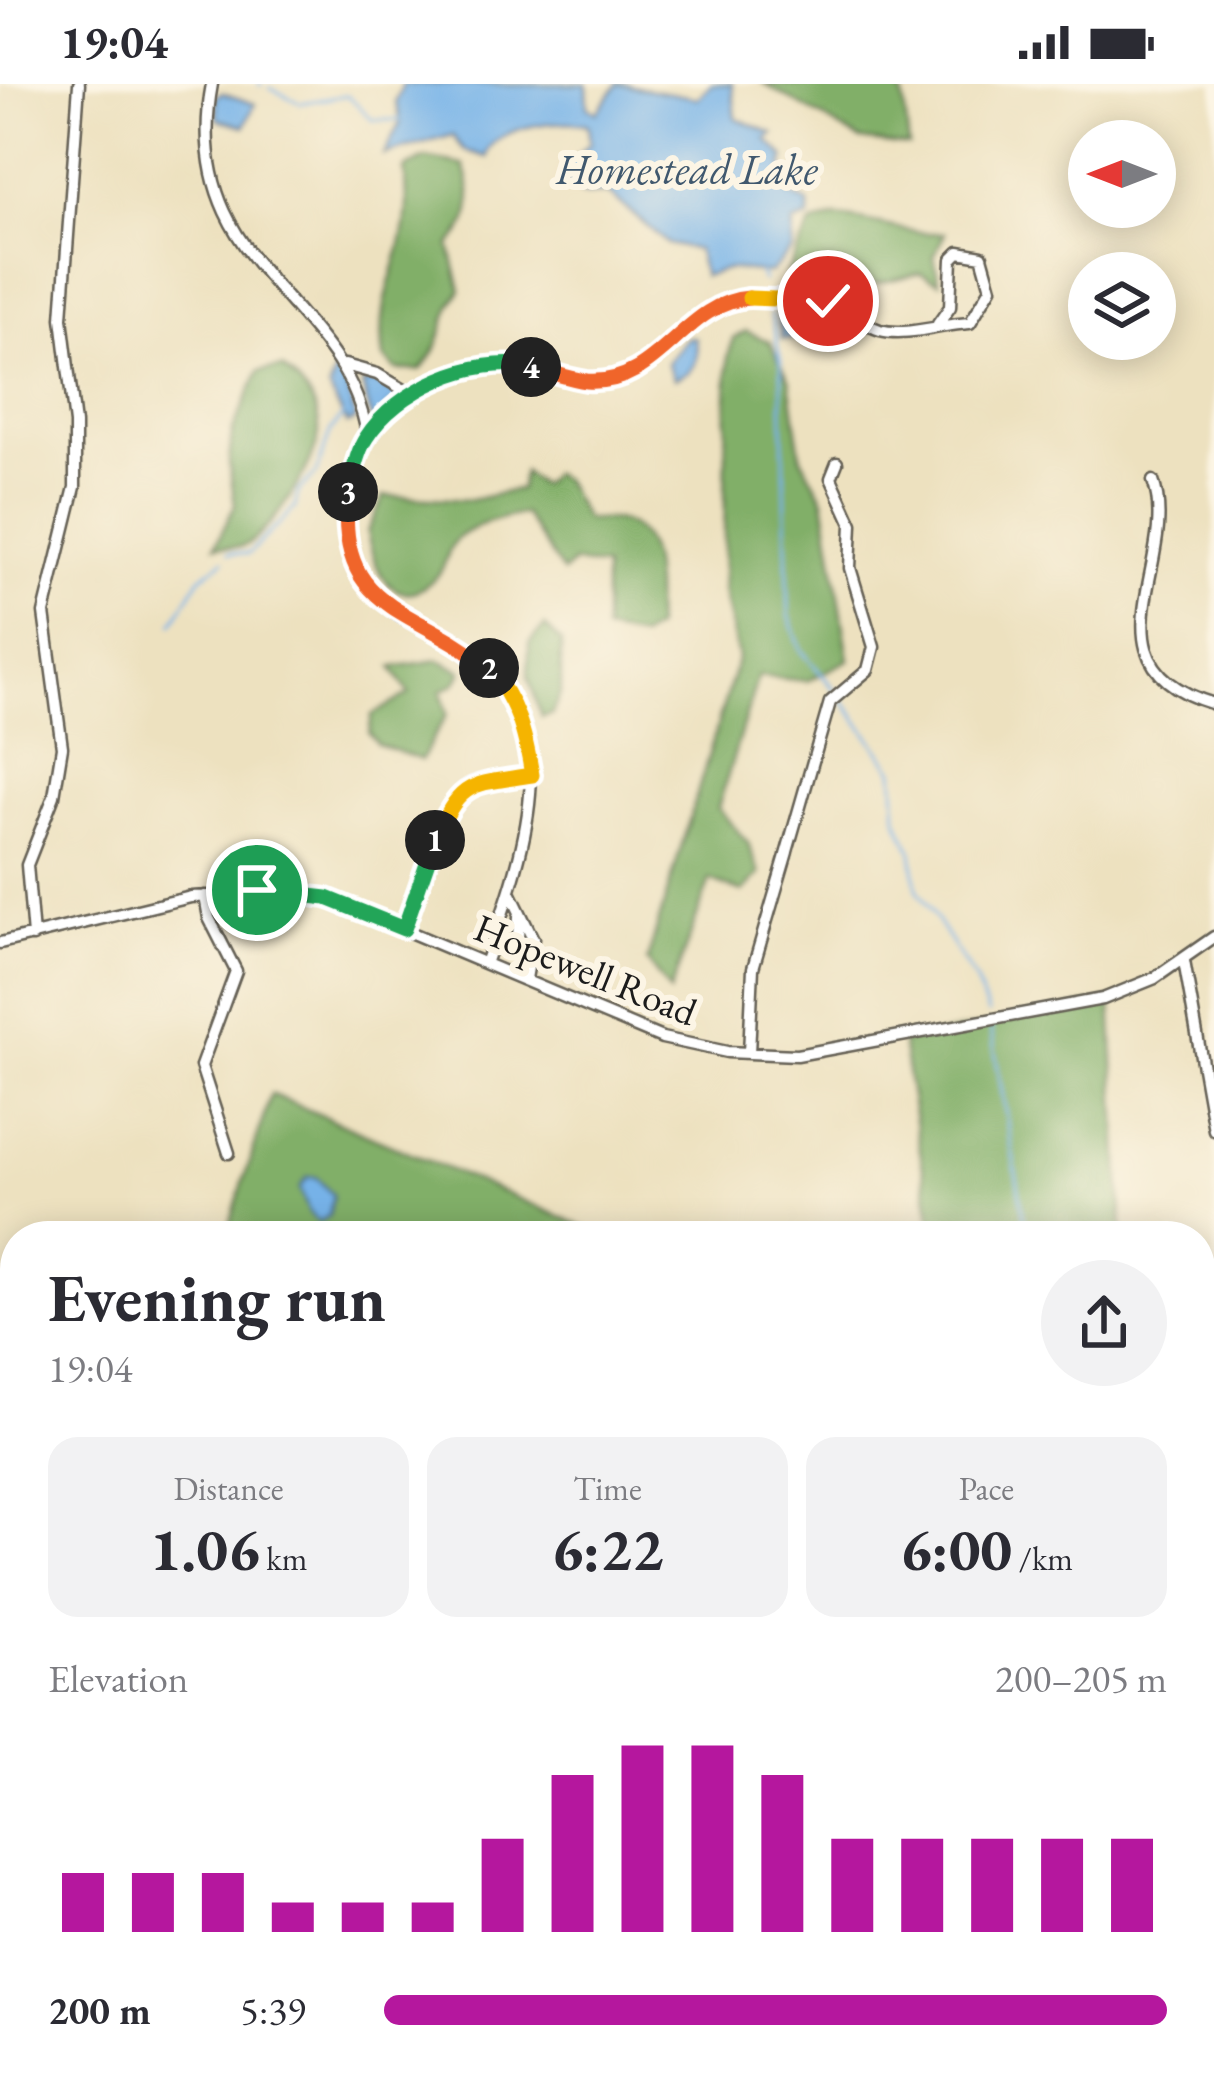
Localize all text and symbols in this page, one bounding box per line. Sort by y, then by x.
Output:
text: 19:04 [60,13,168,71]
north arrow [1068,120,1176,228]
map controls [1068,120,1176,360]
water label: Homestead Lake [555,142,818,197]
pin [777,250,879,352]
button: layers [1068,252,1176,360]
icon: check [795,268,861,334]
pin: 4 [501,337,561,397]
text: 4 [522,345,540,388]
pin: 3 [318,462,378,522]
text: 3 [339,470,357,513]
pin: 2 [459,638,519,698]
text: 2 [480,646,498,689]
pin: 1 [405,810,465,870]
text: 1 [426,818,444,861]
pin [206,839,308,941]
icon: arrive [224,857,290,923]
street label: Hopewell Road [467,902,705,1037]
text: Evening run [48,1255,386,1341]
button: share [1041,1260,1167,1386]
text: 19:04 [48,1343,133,1394]
text: Distance [173,1467,284,1510]
text: Time [573,1467,642,1510]
text: Pace [959,1467,1014,1510]
text: 1.06 [150,1510,260,1588]
text: 6:22 [551,1510,664,1588]
text: 6:00 [900,1510,1012,1588]
text: km [260,1537,307,1580]
text: /km [1012,1537,1073,1580]
text: Elevation [48,1653,188,1704]
text: 200–205 m [995,1653,1167,1704]
text: 200 m [48,1985,151,2036]
text: 5:39 [240,1985,306,2036]

